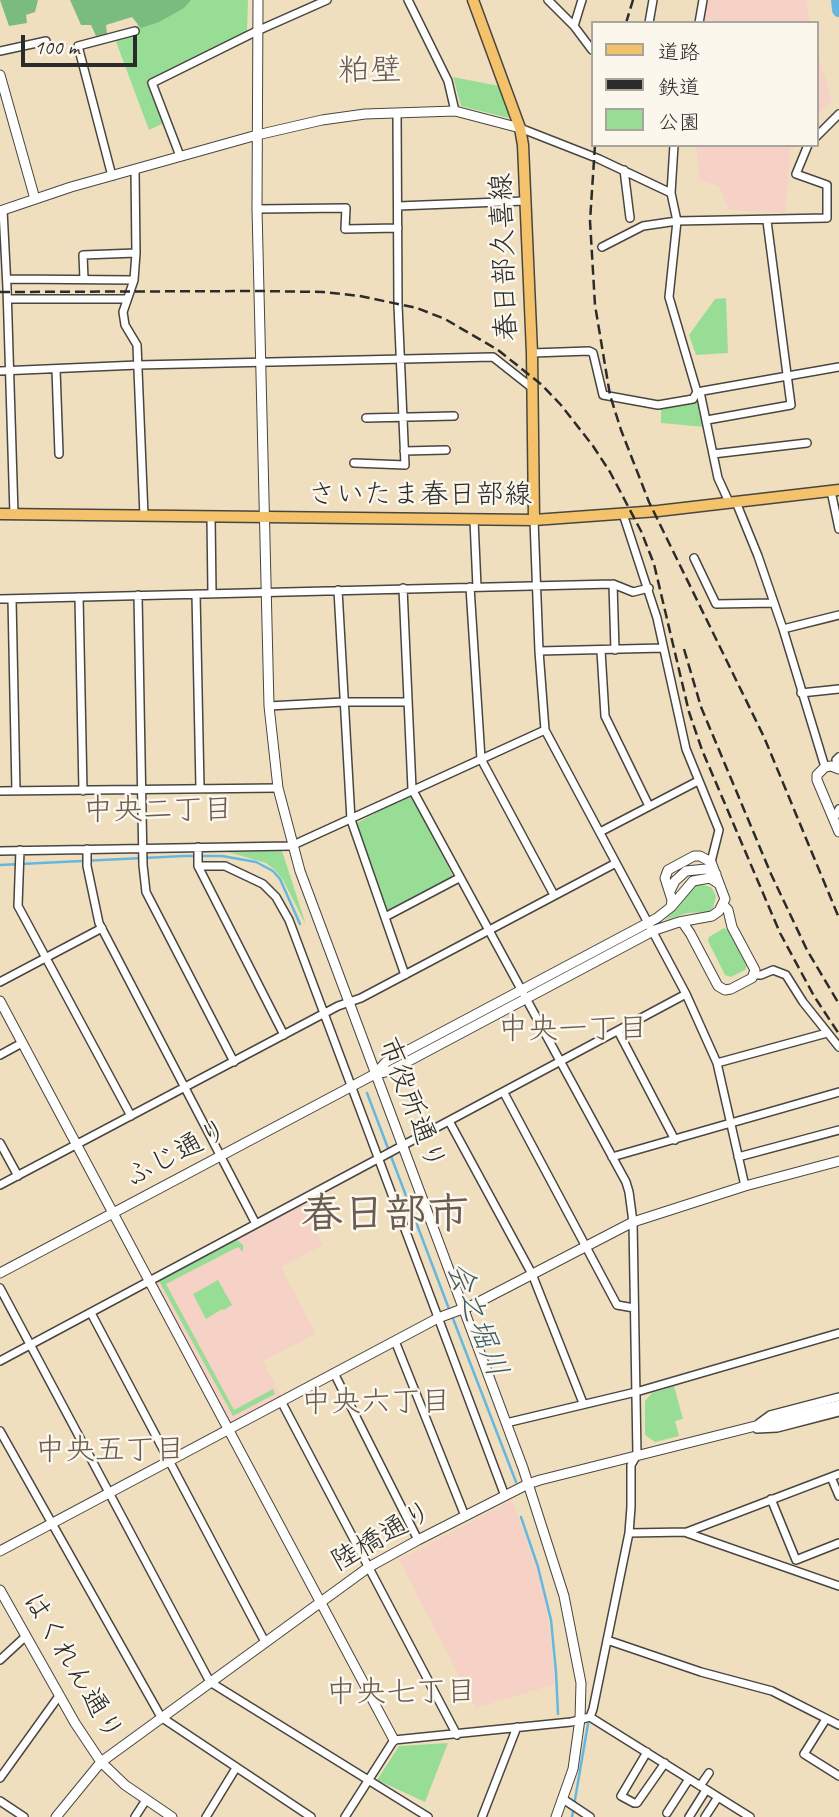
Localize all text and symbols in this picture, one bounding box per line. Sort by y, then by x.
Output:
scale bar [24,21,140,65]
legend [590,21,818,147]
text: 100 m [34,34,79,60]
text: 道路 [658,39,700,65]
district label: 粕壁 [338,53,402,91]
text: 鉄道 [658,74,700,100]
text: 公園 [658,109,700,135]
street label: 春日部久喜線 [485,172,525,342]
street label: さいたま春日部線 [308,479,532,513]
district label: 中央二丁目 [83,793,233,829]
district label: 中央一丁目 [498,1012,648,1048]
street label: 市役所通り [370,1033,452,1175]
street label: ふじ通り [120,1113,234,1195]
district label: 春日部市 [301,1191,469,1241]
water label: 会之堀川 [438,1258,514,1382]
district label: 中央六丁目 [301,1385,451,1421]
district label: 中央五丁目 [35,1433,185,1469]
street label: 陸橋通り [325,1494,439,1580]
street label: はくれん通り [14,1586,130,1748]
district label: 中央七丁目 [326,1675,476,1711]

